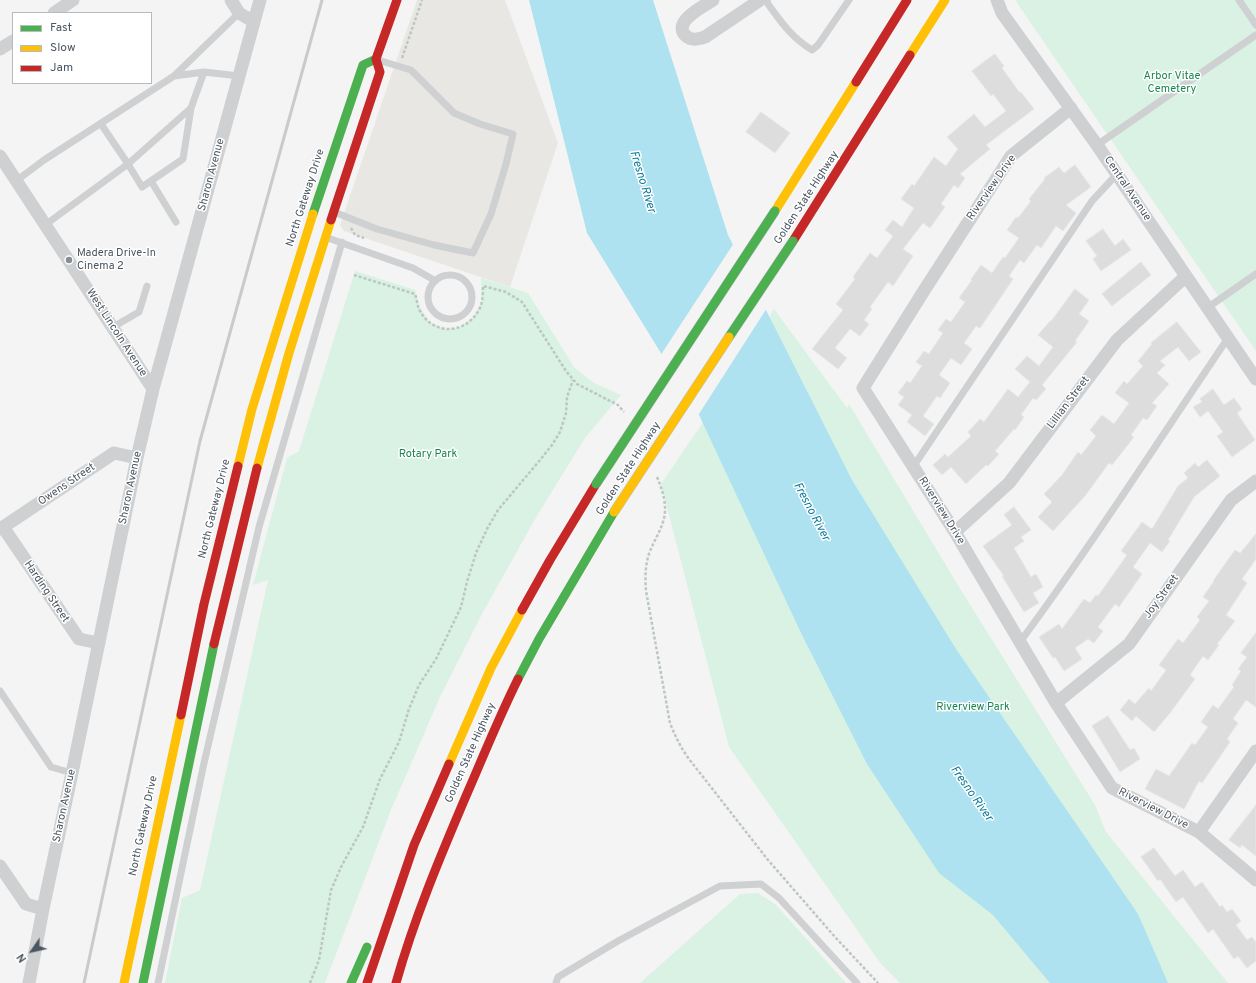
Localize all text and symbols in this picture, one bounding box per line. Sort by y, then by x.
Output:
legend [12,12,152,84]
text: Fast [50,20,72,36]
text: Slow [50,40,76,56]
text: Jam [50,60,73,76]
park label: Arbor Vitae Cemetery [1144,70,1200,96]
street label: Sharon Avenue [196,137,228,213]
street label: North Gateway Drive [284,147,328,249]
water label: Fresno River [626,149,658,215]
street label: Golden State Highway [772,149,842,247]
street label: Riverview Drive [965,153,1019,223]
street label: Central Avenue [1101,154,1153,224]
place label: Madera Drive-In Cinema 2 [77,247,156,273]
marker: Madera Drive-In Cinema 2 [64,255,74,265]
street label: West Lincoln Avenue [83,287,149,379]
street label: Lillian Street [1045,374,1093,432]
street label: Golden State Highway [594,420,664,518]
park label: Rotary Park [399,448,457,462]
street label: Sharon Avenue [117,450,145,526]
street label: North Gateway Drive [196,458,234,560]
street label: Owens Street [36,461,98,509]
street label: Riverview Drive [915,475,967,547]
water label: Fresno River [790,480,832,544]
street label: Harding Street [20,559,72,625]
street label: Joy Street [1142,573,1182,621]
street label: Golden State Highway [443,701,499,805]
park label: Riverview Park [936,701,1010,715]
water label: Fresno River [947,764,995,824]
street label: Sharon Avenue [51,768,79,844]
street label: North Gateway Drive [127,775,161,877]
street label: Riverview Drive [1116,786,1190,832]
north arrow [12,931,52,971]
text: N [14,951,30,965]

